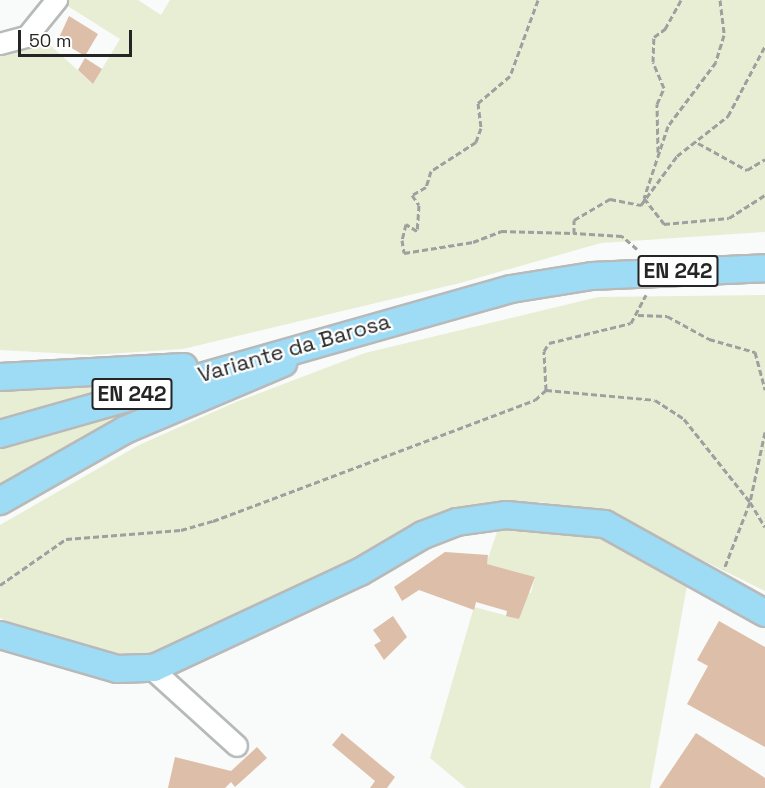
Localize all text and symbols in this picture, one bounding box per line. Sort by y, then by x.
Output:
scale bar [21,18,135,56]
text: 50 m [29,29,71,52]
road number: EN 242 [636,253,720,289]
street label: Variante da Barosa [195,308,393,388]
road number: EN 242 [90,376,174,412]

